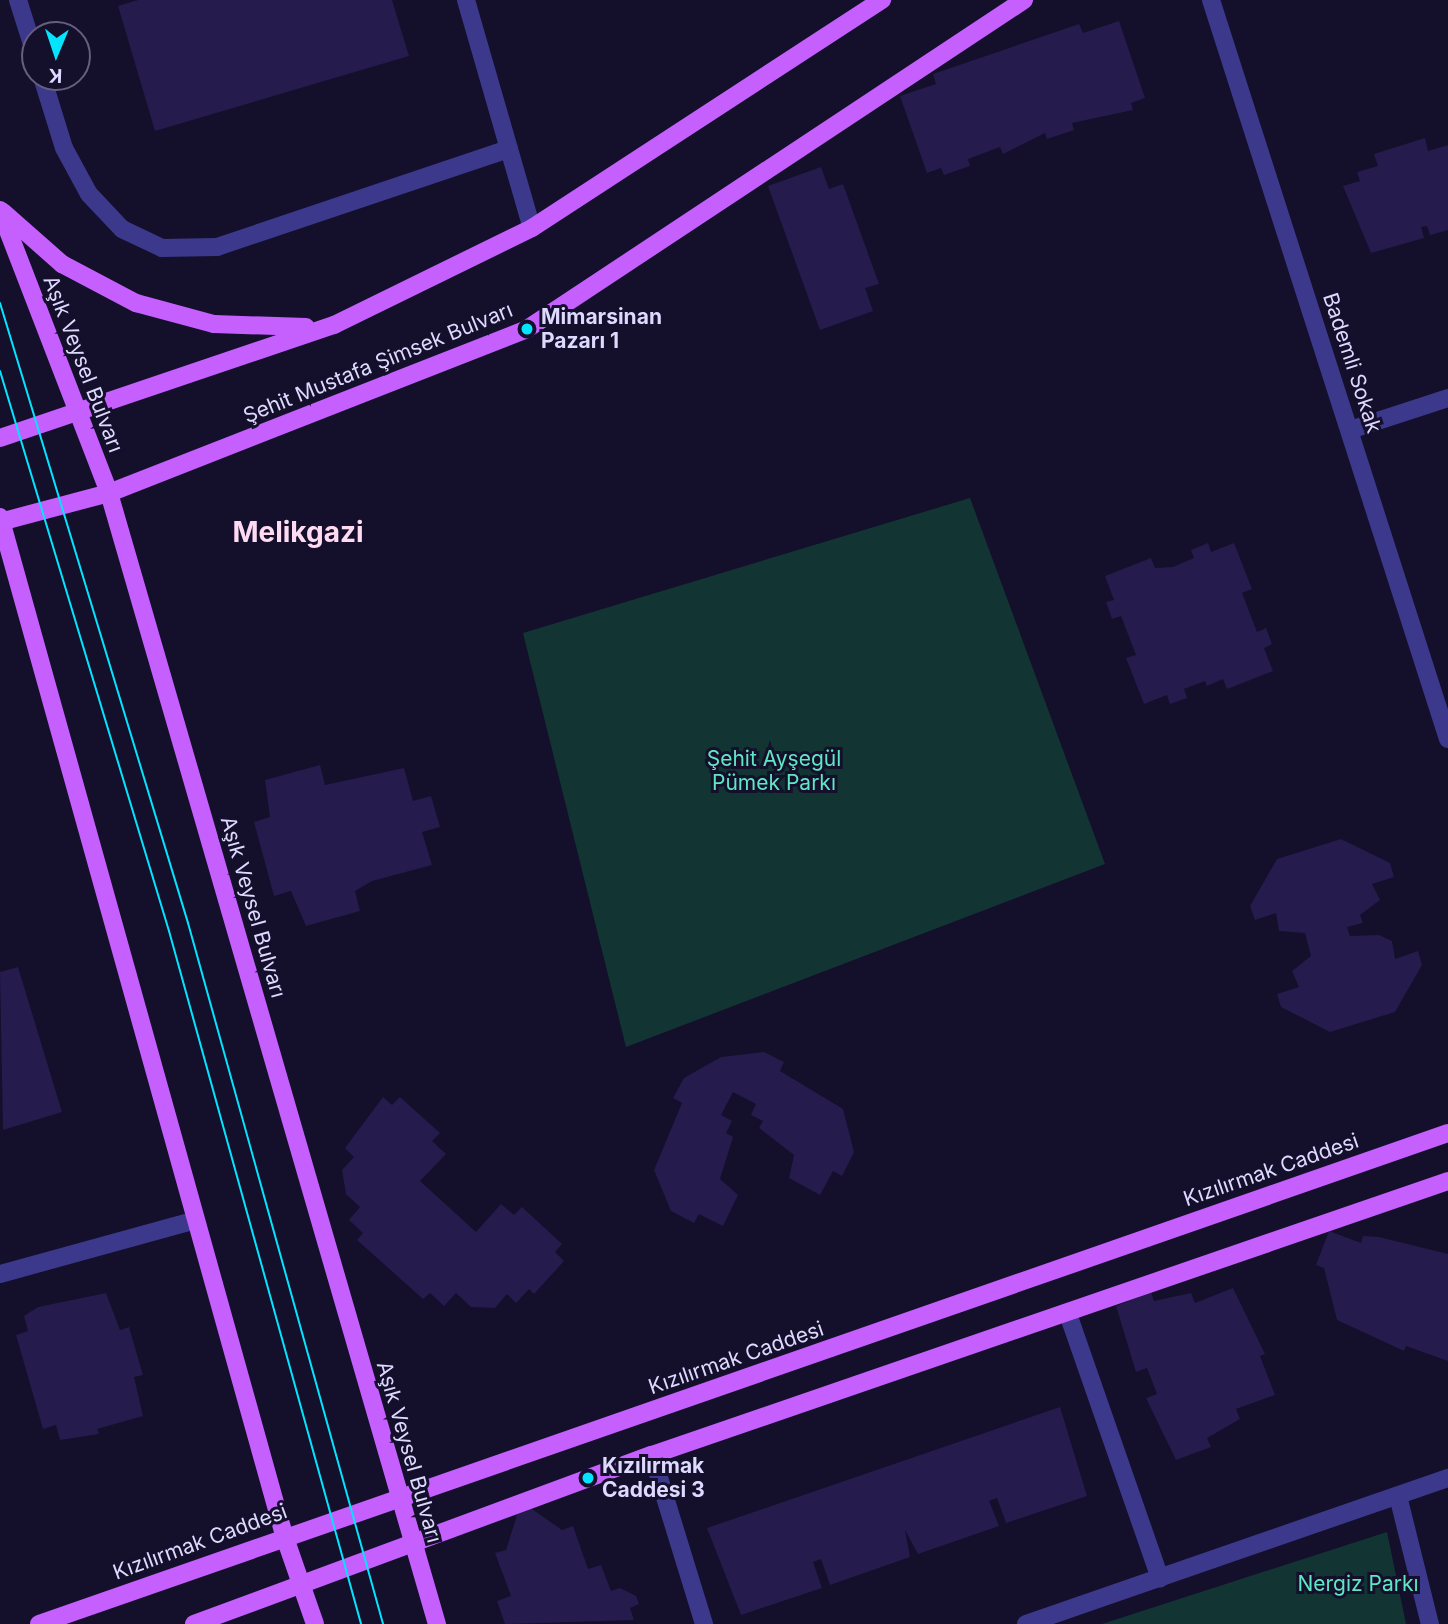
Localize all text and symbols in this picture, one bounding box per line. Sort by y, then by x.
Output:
north arrow [21,21,91,91]
text: K [48,64,63,87]
street label: Aşık Veysel Bulvarı [38,272,128,456]
street label: Bademli Sokak [1317,290,1387,436]
street label: Şehit Mustafa Şimsek Bulvarı [240,297,516,429]
place label: Mimarsinan Pazarı 1 [541,304,662,354]
marker: Mimarsinan Pazarı 1 [519,321,535,337]
district label: Melikgazi [232,515,364,549]
park label: Şehit Ayşegül Pümek Parkı [707,746,841,796]
street label: Aşık Veysel Bulvarı [215,813,291,1001]
street label: Kızılırmak Caddesi [1180,1128,1362,1212]
street label: Kızılırmak Caddesi [645,1316,827,1400]
street label: Aşık Veysel Bulvarı [371,1358,447,1546]
place label: Kızılırmak Caddesi 3 [602,1453,705,1503]
marker: Kızılırmak Caddesi 3 [580,1470,596,1486]
street label: Kızılırmak Caddesi [109,1499,291,1585]
park label: Nergiz Parkı [1297,1571,1419,1597]

